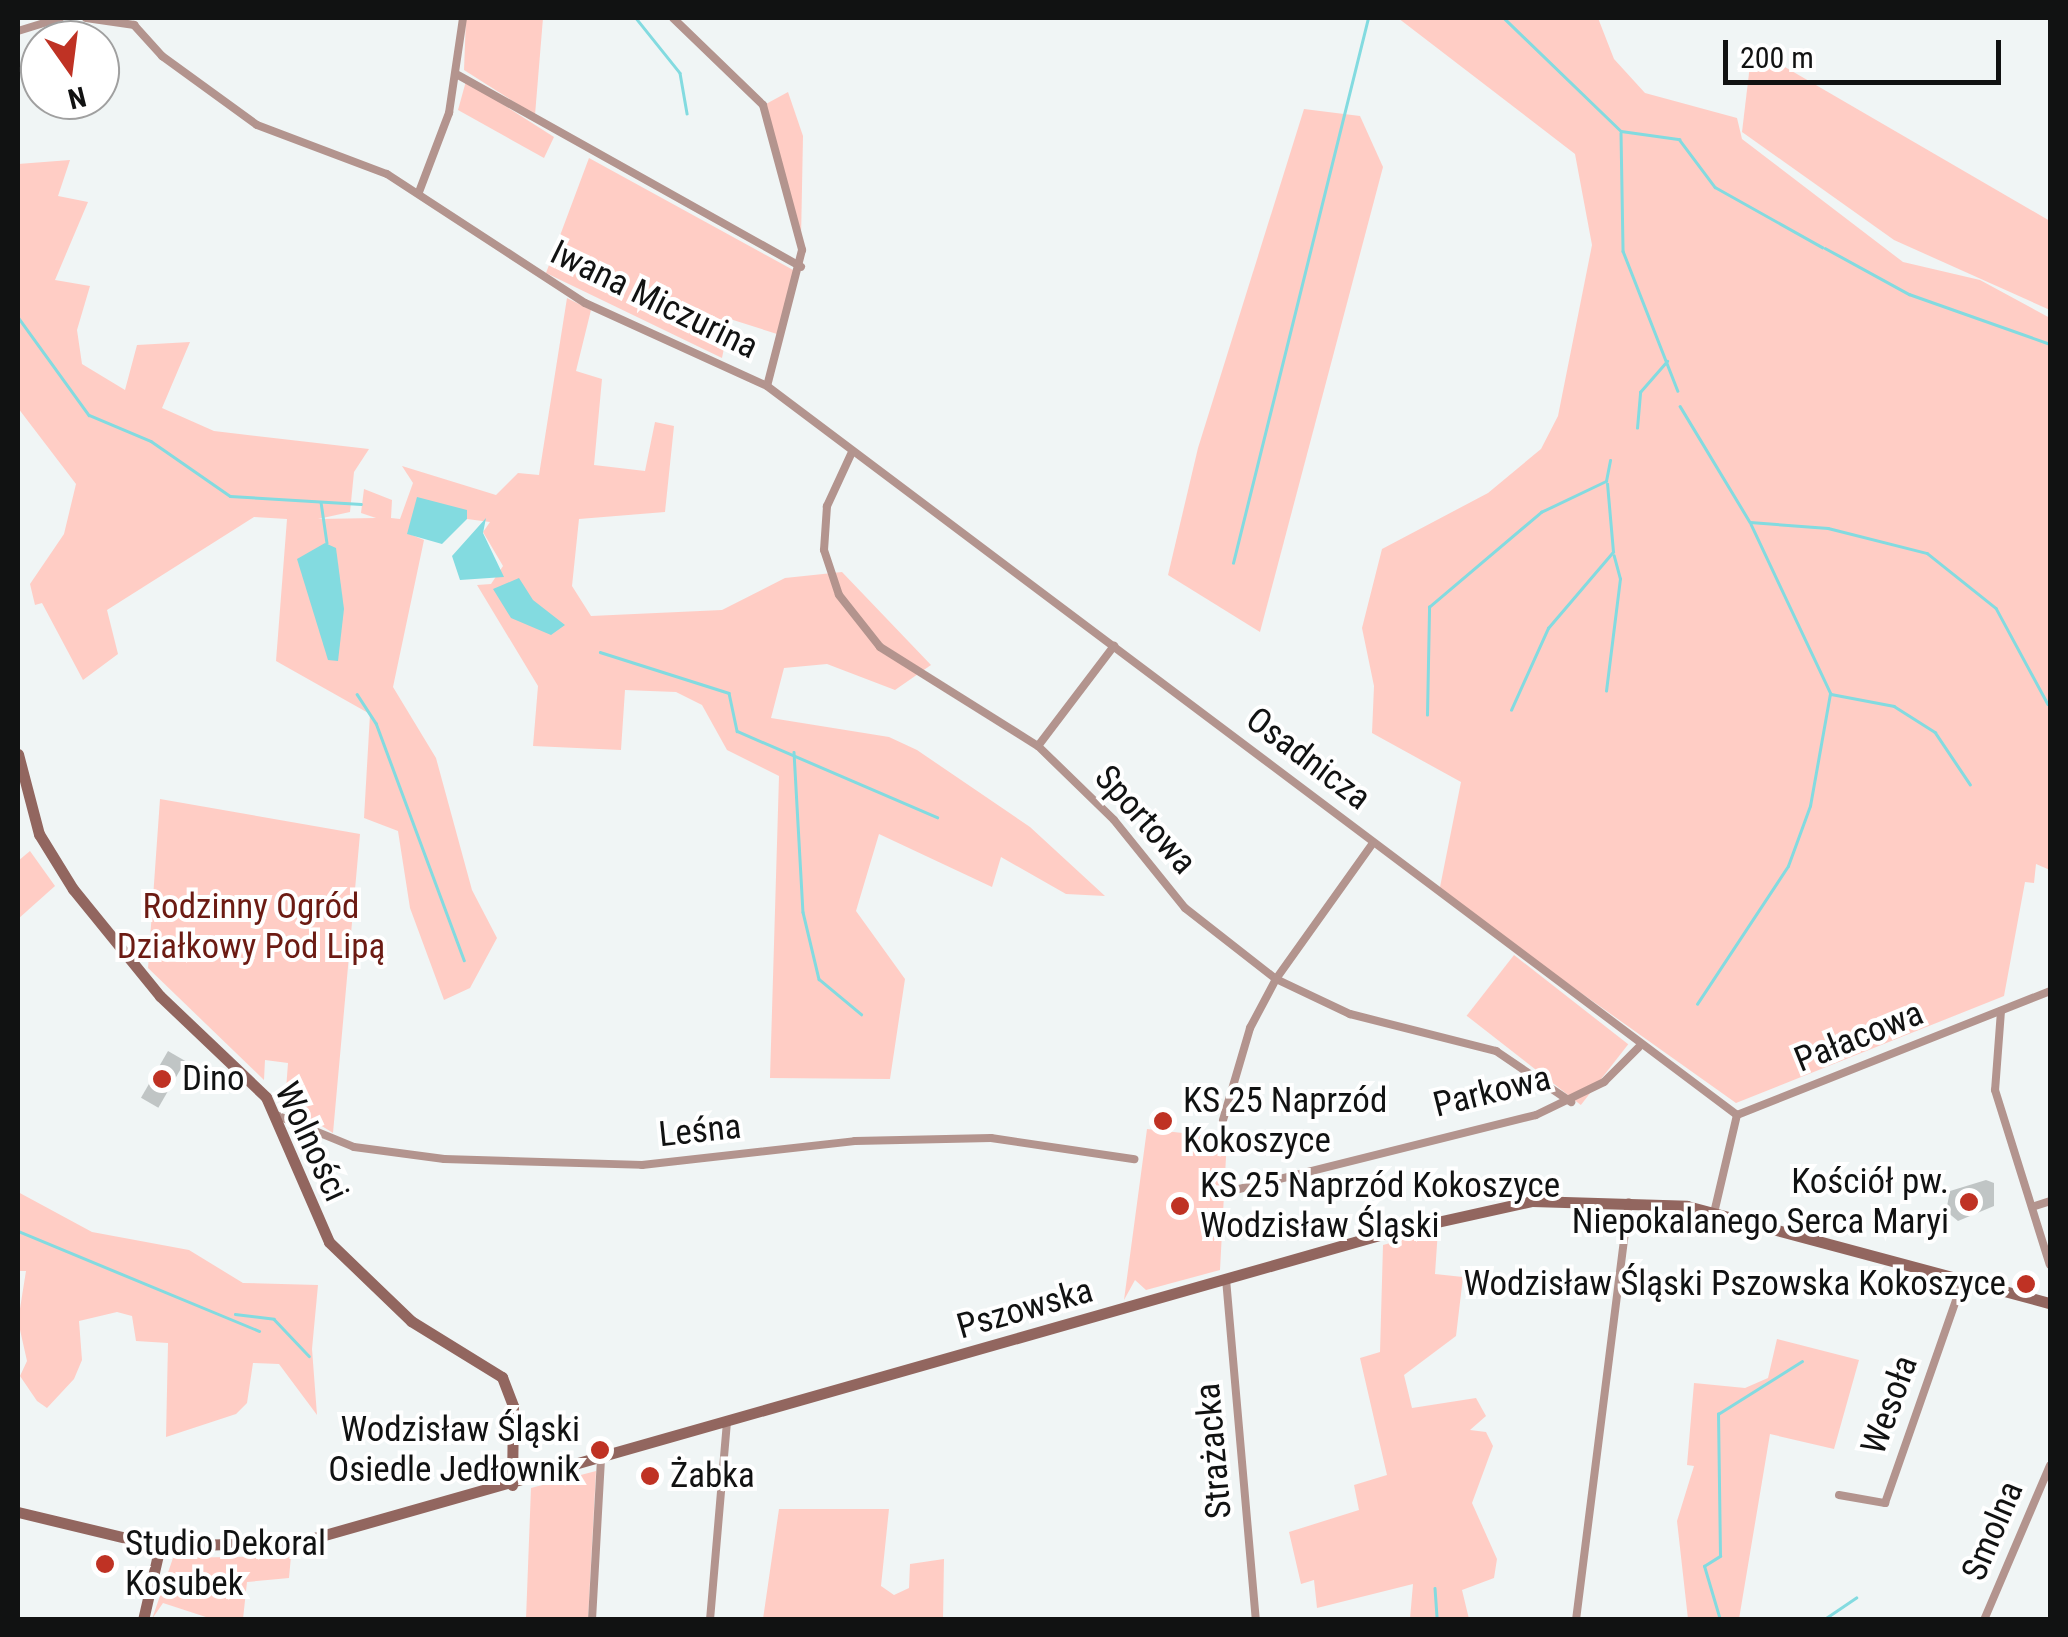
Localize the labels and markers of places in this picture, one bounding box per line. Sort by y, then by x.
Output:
place label: Dino [182,1058,245,1100]
marker: Dino [151,1068,173,1090]
place label: KS 25 Naprzód Kokoszyce [1183,1080,1387,1162]
marker: KS 25 Naprzód Kokoszyce [1152,1110,1174,1132]
place label: Kościół pw. Niepokalanego Serca Maryi [1572,1161,1949,1243]
place label: KS 25 Naprzód Kokoszyce Wodzisław Śląski [1200,1165,1560,1247]
marker: Kościół pw. Niepokalanego Serca Maryi [1958,1191,1980,1213]
marker: KS 25 Naprzód Kokoszyce Wodzisław Śląski [1169,1195,1191,1217]
place label: Wodzisław Śląski Pszowska Kokoszyce [1463,1263,2006,1305]
marker: Wodzisław Śląski Pszowska Kokoszyce [2015,1273,2037,1295]
place label: Wodzisław Śląski Osiedle Jedłownik [328,1409,580,1491]
marker: Wodzisław Śląski Osiedle Jedłownik [589,1439,611,1461]
place label: Żabka [670,1455,755,1497]
marker: Żabka [639,1465,661,1487]
place label: Studio Dekoral Kosubek [125,1523,326,1605]
marker: Studio Dekoral Kosubek [94,1553,116,1575]

